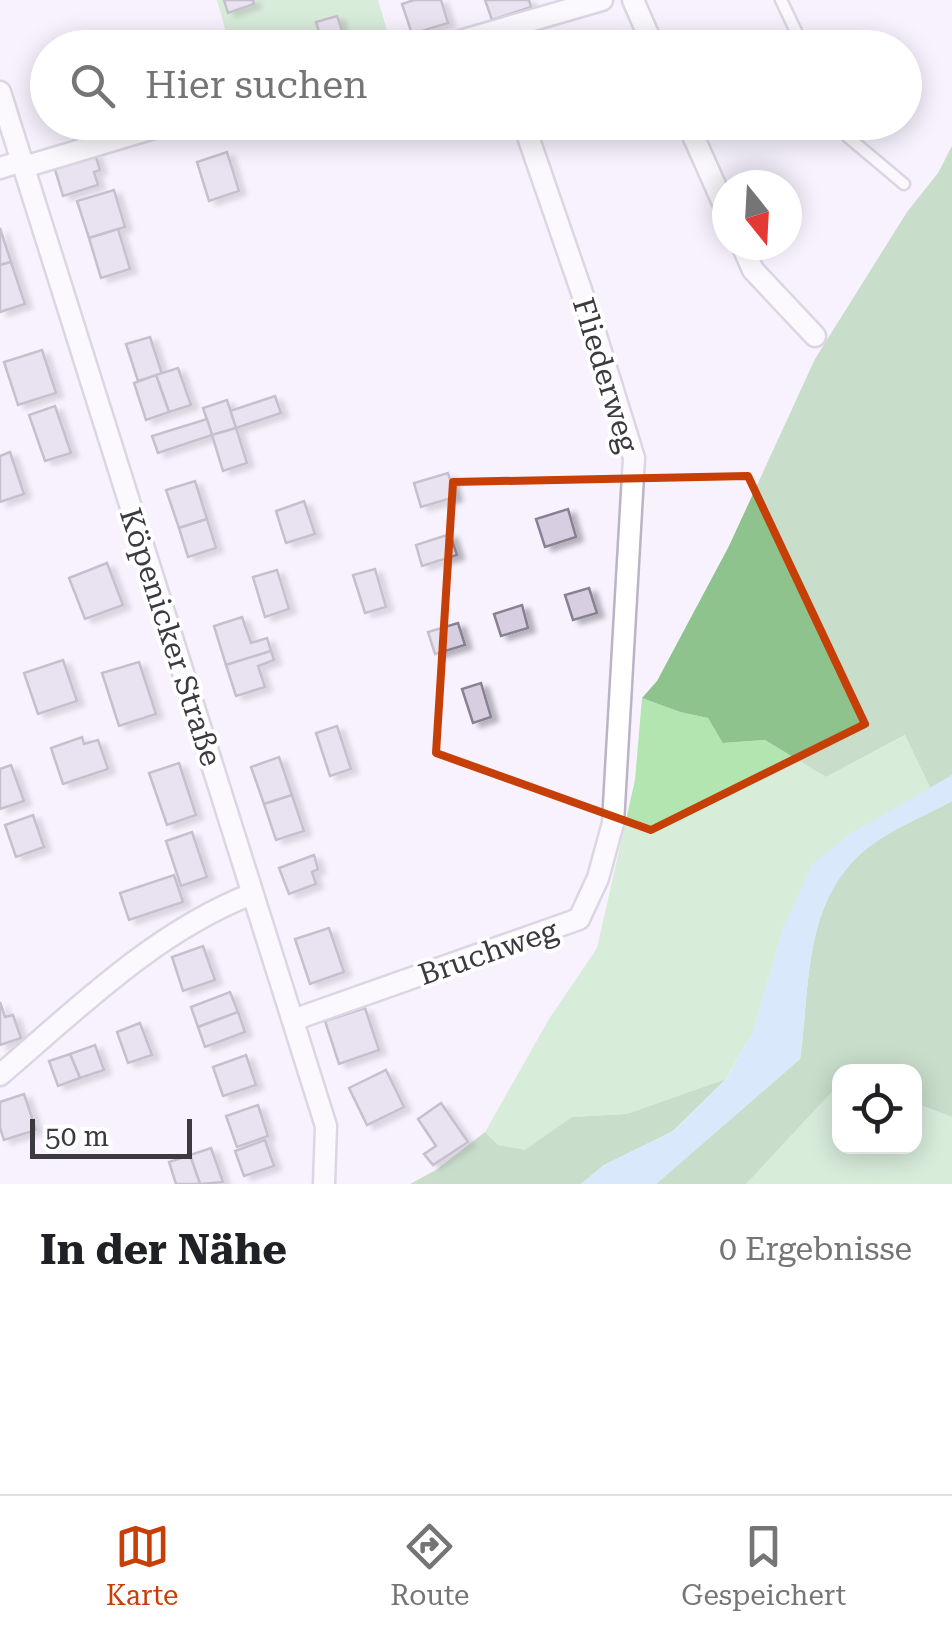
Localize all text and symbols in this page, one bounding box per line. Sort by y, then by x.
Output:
search box [30,30,922,140]
icon: search [65,58,120,113]
text: Hier suchen [145,63,368,107]
north arrow [712,170,802,260]
street label: Fliederweg [566,294,646,456]
street label: Köpenicker Straße [113,504,229,770]
street label: Bruchweg [414,912,562,992]
map controls [832,1064,922,1154]
button: locate [832,1064,922,1154]
scale bar [30,1114,192,1158]
text: 50 m [45,1120,109,1153]
text: In der Nähe [40,1225,287,1274]
text: 0 Ergebnisse [719,1230,912,1268]
tab: Karte [106,1519,178,1612]
tab: Route [390,1519,469,1612]
tab: Gespeichert [681,1519,846,1612]

